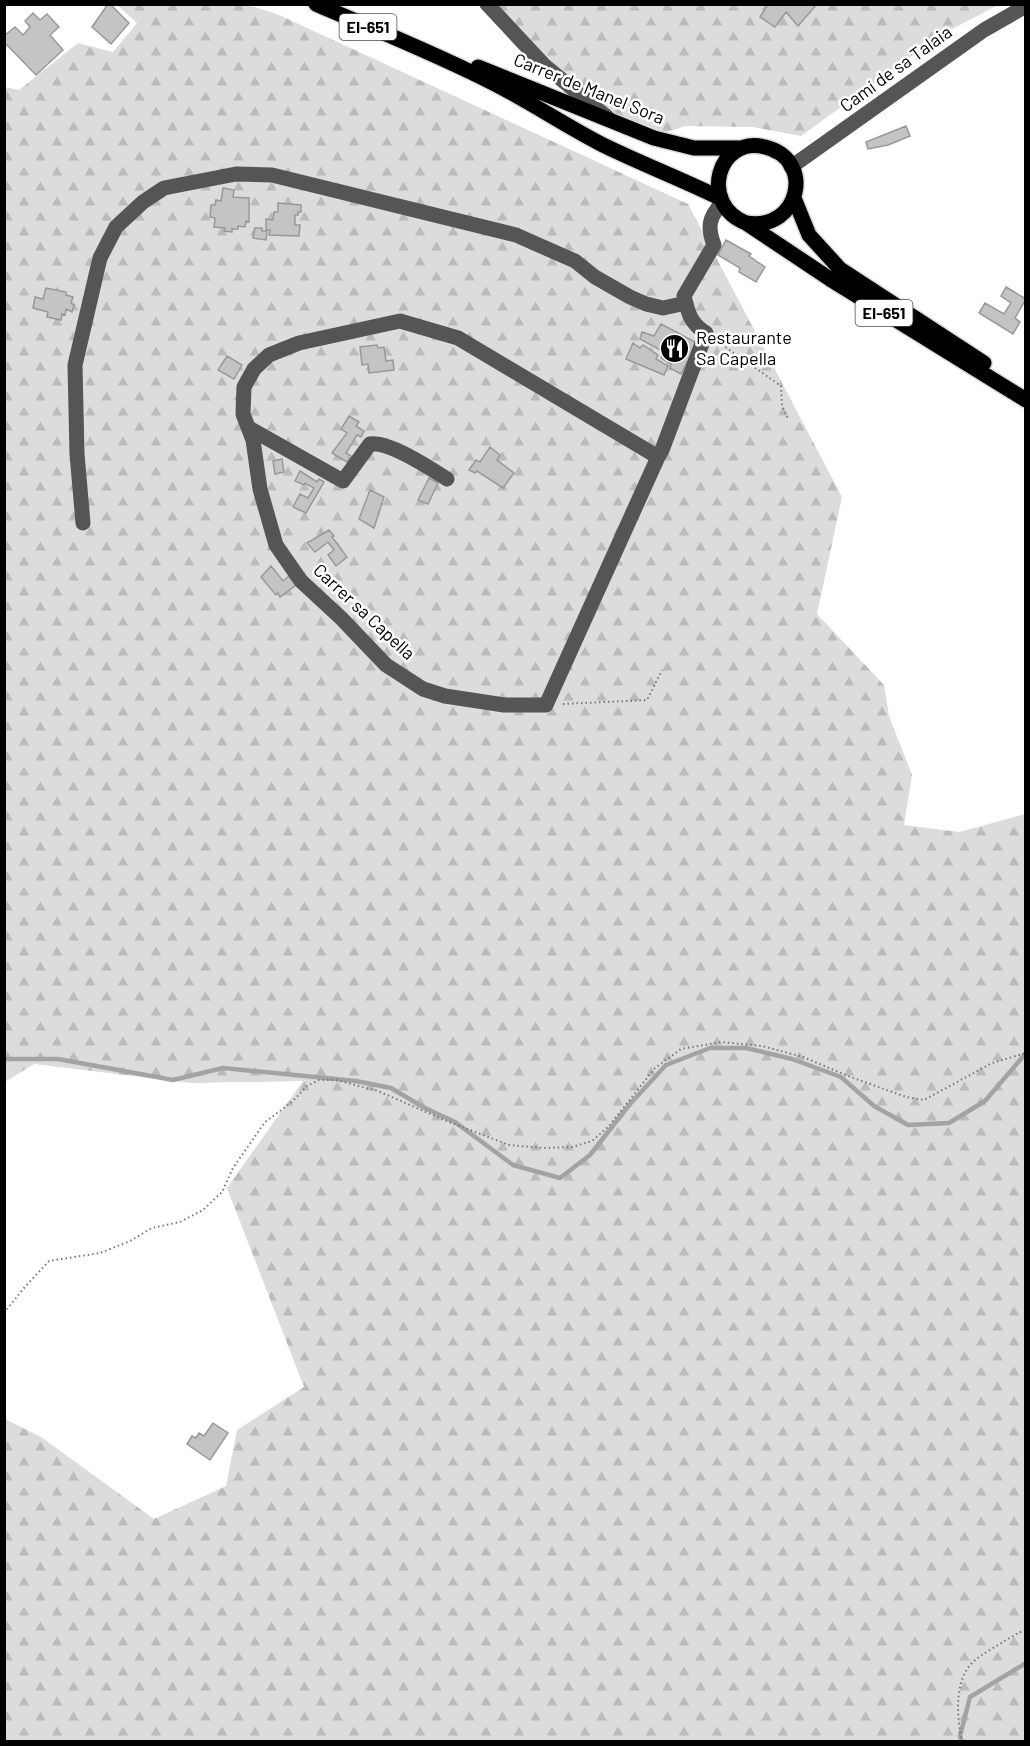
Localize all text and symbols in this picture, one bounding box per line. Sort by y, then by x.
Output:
road number: EI-651 [340,14,397,40]
street label: Camí de sa Talaia [835,20,956,116]
street label: Carrer de Manel Sora [511,48,668,128]
road number: EI-651 [856,300,912,326]
place label: Restaurante Sa Capella [696,326,792,369]
restaurant icon: Restaurante Sa Capella [659,332,691,364]
street label: Carrer sa Capella [309,559,420,664]

